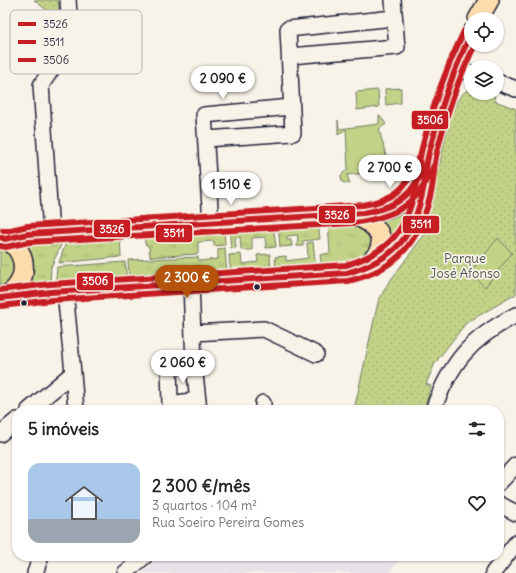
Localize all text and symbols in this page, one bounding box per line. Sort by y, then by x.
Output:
legend [10,10,142,74]
map controls [464,12,504,100]
button: locate [464,12,504,52]
text: 3526 [43,17,68,31]
text: 3511 [43,35,64,49]
text: 3506 [43,53,69,67]
button: layers [464,60,504,100]
pin: 2 090 € [186,66,260,100]
text: 2 090 € [200,70,246,87]
line badge: 3506 [411,110,449,130]
text: 3506 [417,113,443,127]
pin: 2 700 € [353,155,427,189]
text: 2 700 € [367,159,413,176]
pin: 1 510 € [194,172,268,206]
text: 1 510 € [211,176,251,193]
line badge: 3526 [318,205,356,224]
text: 3526 [325,208,349,222]
line badge: 3511 [402,215,440,234]
text: 3511 [410,217,432,231]
line badge: 3526 [93,219,131,238]
text: 3526 [100,222,124,236]
line badge: 3511 [155,224,193,243]
text: 3511 [163,226,185,240]
park label: Parque José Afonso [430,250,500,282]
pin: 2 300 € [150,265,224,299]
text: 2 300 € [164,269,210,286]
line badge: 3506 [76,272,114,291]
text: 3506 [82,274,108,288]
unlabelled marker [252,282,262,292]
unlabelled marker [19,298,29,308]
pin: 2 060 € [146,350,220,384]
text: 2 060 € [160,354,206,371]
text: 5 imóveis [28,418,99,440]
icon: filters [466,418,488,440]
text: 2 300 €/mês [152,475,250,497]
icon: home [60,479,108,527]
icon: heart [466,492,488,514]
text: 3 quartos · 104 m² [152,497,257,514]
text: Rua Soeiro Pereira Gomes [152,514,304,531]

